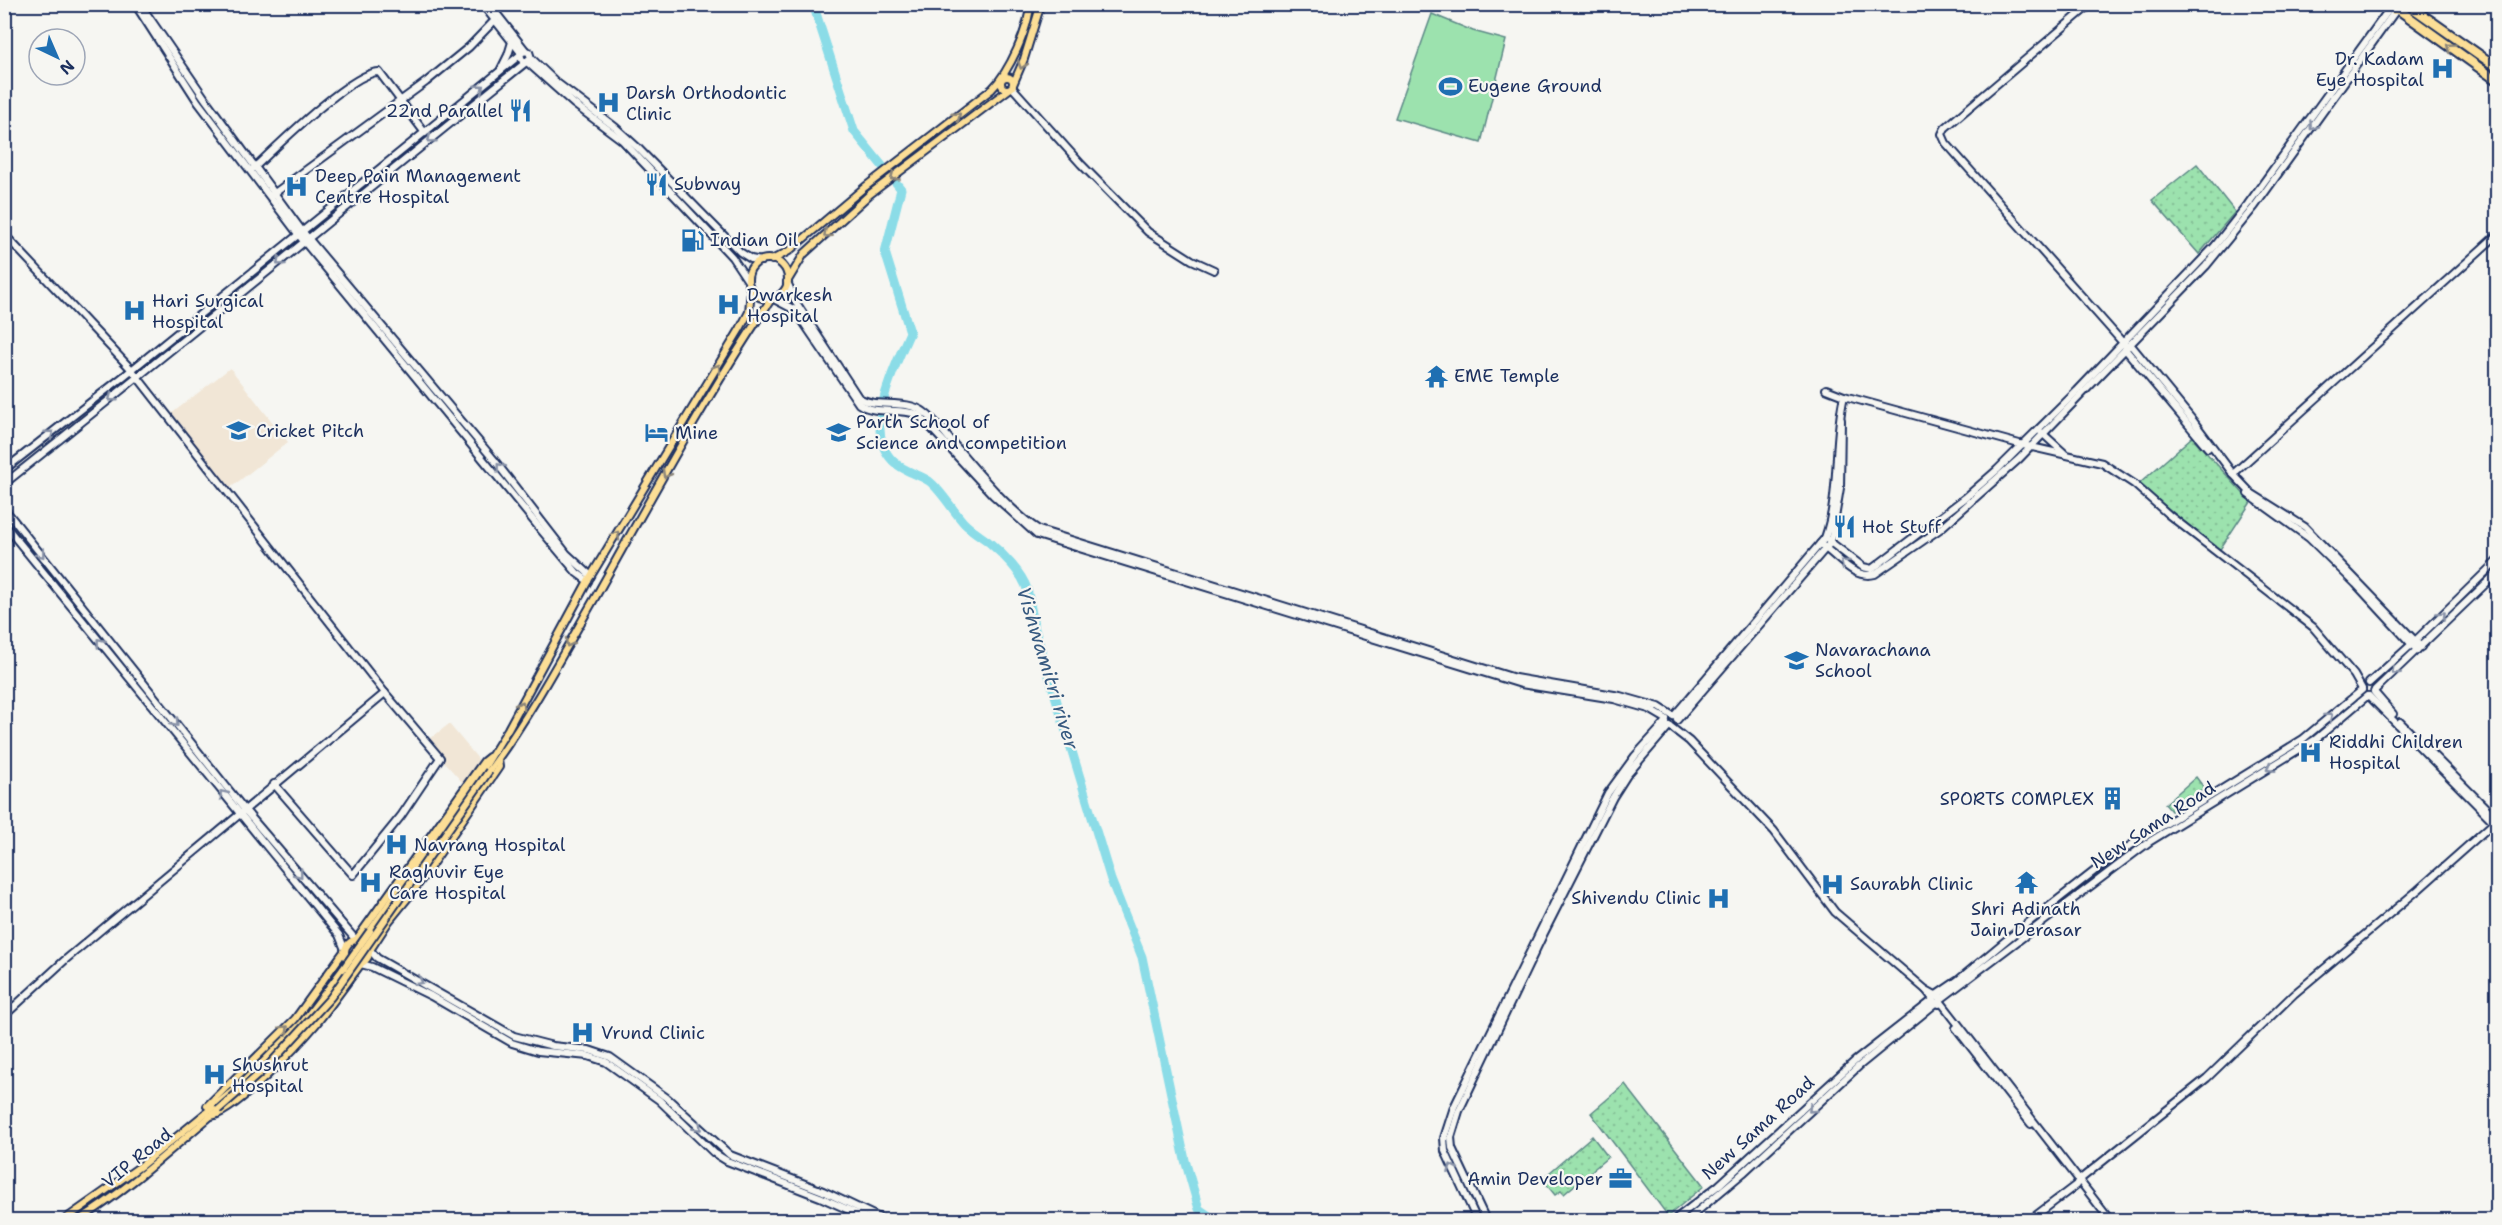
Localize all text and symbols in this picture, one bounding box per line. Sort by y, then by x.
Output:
north arrow [27,27,87,87]
one-way arrow [2445,44,2456,55]
place label: Dr. Kadam Eye Hospital [2316,47,2425,92]
text: N [55,55,79,79]
hospital icon: Dr. Kadam Eye Hospital [2429,56,2455,82]
one-way arrow [1016,59,1029,70]
sports icon: Eugene Ground [1437,73,1463,99]
place label: Eugene Ground [1468,74,1602,98]
place label: Darsh Orthodontic Clinic [626,81,787,126]
one-way arrow [474,84,485,95]
hospital icon: Darsh Orthodontic Clinic [595,90,621,116]
restaurant icon: 22nd Parallel [508,98,534,124]
place label: 22nd Parallel [386,99,504,123]
one-way arrow [950,113,961,124]
one-way arrow [2309,119,2320,130]
one-way arrow [427,131,438,142]
place label: Deep Pain Management Centre Hospital [315,164,521,209]
one-way arrow [889,169,900,180]
restaurant icon: Subway [643,171,669,197]
place label: Subway [674,172,741,196]
hospital icon: Deep Pain Management Centre Hospital [284,173,310,199]
fuel station icon: Indian Oil [679,227,705,253]
one-way arrow [823,227,834,238]
place label: Indian Oil [710,228,799,252]
one-way arrow [276,255,287,266]
place label: Dwarkesh Hospital [747,283,833,328]
place label: Hari Surgical Hospital [152,289,264,334]
hospital icon: Dwarkesh Hospital [716,292,742,318]
hospital icon: Hari Surgical Hospital [121,298,147,324]
temple icon: EME Temple [1423,363,1449,389]
one-way arrow [709,364,721,374]
place label: EME Temple [1454,364,1560,388]
one-way arrow [108,391,119,402]
place label: Parth School of Science and competition [856,410,1067,455]
school or university icon: Cricket Pitch [225,418,251,444]
place label: Cricket Pitch [256,419,364,443]
school or university icon: Parth School of Science and competition [825,419,851,445]
hotel icon: Mine [644,420,670,446]
place label: Mine [675,421,718,445]
one-way arrow [44,430,55,441]
one-way arrow [496,463,507,474]
one-way arrow [662,468,673,478]
restaurant icon: Hot Stuff [1831,514,1857,540]
place label: Hot Stuff [1862,515,1942,539]
one-way arrow [609,531,621,541]
one-way arrow [33,547,44,558]
one-way arrow [1840,559,1851,570]
water label: Vishwamitri river [1011,583,1085,753]
one-way arrow [2435,611,2446,622]
one-way arrow [565,637,576,647]
one-way arrow [97,638,108,649]
place label: Navarachana School [1815,638,1931,683]
school or university icon: Navarachana School [1784,647,1810,673]
one-way arrow [2391,664,2402,675]
one-way arrow [514,701,525,711]
one-way arrow [2322,714,2333,725]
one-way arrow [168,716,179,727]
place label: Riddhi Children Hospital [2329,730,2463,775]
hospital icon: Riddhi Children Hospital [2298,739,2324,765]
one-way arrow [2266,761,2277,772]
street label: New Sama Road [2086,776,2220,874]
building icon: SPORTS COMPLEX [2099,786,2125,812]
place label: SPORTS COMPLEX [1940,787,2094,811]
one-way arrow [219,790,230,801]
hospital icon: Navrang Hospital [383,832,409,858]
place label: Navrang Hospital [414,833,566,857]
place label: Raghuvir Eye Care Hospital [389,860,506,905]
one-way arrow [291,867,302,878]
hospital icon: Raghuvir Eye Care Hospital [358,869,384,895]
temple icon: Shri Adinath Jain Derasar [2013,870,2039,896]
hospital icon: Saurabh Clinic [1819,871,1845,897]
place label: Saurabh Clinic [1850,872,1973,896]
hospital icon: Shivendu Clinic [1706,885,1732,911]
place label: Shivendu Clinic [1571,886,1701,910]
place label: Shri Adinath Jain Derasar [1970,897,2082,942]
one-way arrow [413,974,423,985]
hospital icon: Vrund Clinic [570,1020,596,1046]
place label: Vrund Clinic [601,1021,705,1045]
one-way arrow [278,1026,289,1036]
place label: Shushrut Hospital [232,1053,309,1098]
hospital icon: Shushrut Hospital [201,1062,227,1088]
street label: New Sama Road [1696,1071,1820,1185]
one-way arrow [1808,1102,1818,1113]
one-way arrow [690,1119,701,1130]
street label: VIP Road [97,1122,177,1194]
one-way arrow [1447,1163,1459,1174]
office icon: Amin Developer [1608,1166,1634,1192]
place label: Amin Developer [1467,1167,1603,1191]

